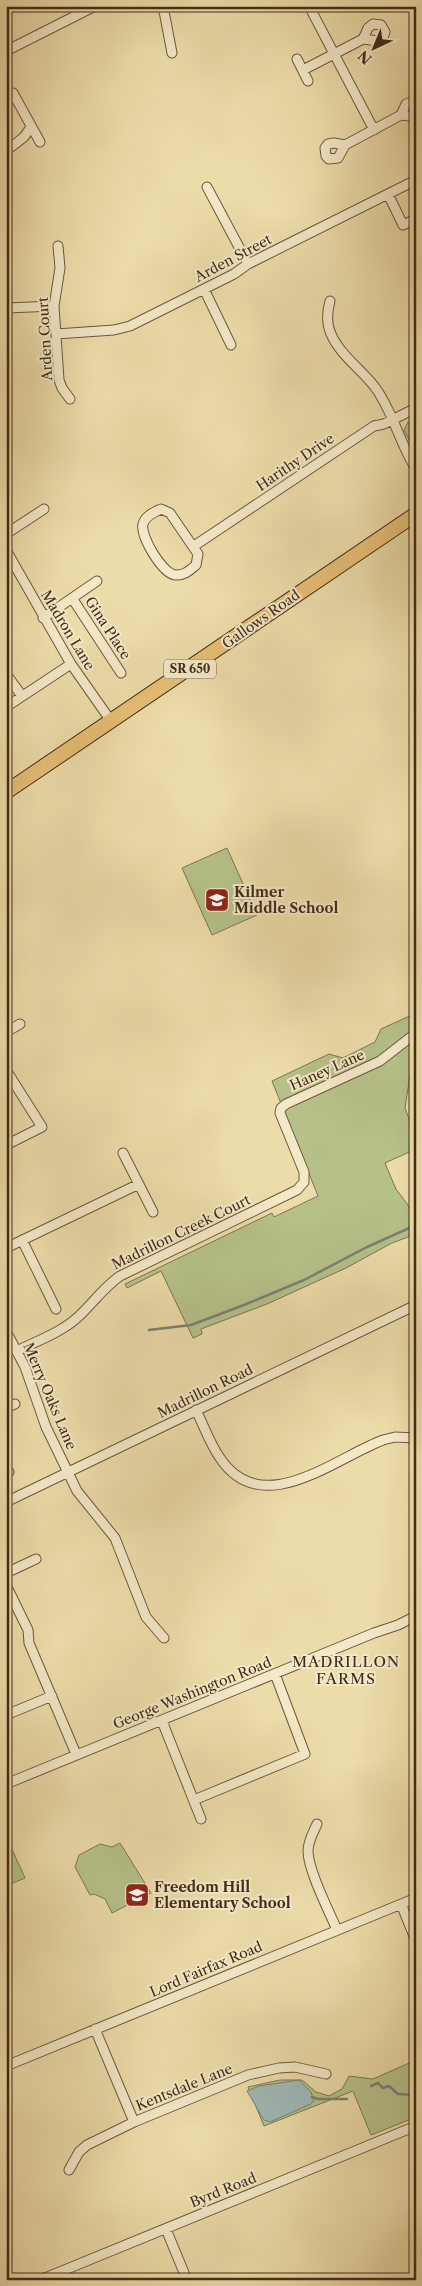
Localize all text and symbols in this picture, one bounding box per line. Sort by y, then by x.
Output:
north arrow [350,22,400,72]
text: N [354,47,376,68]
street label: Arden Street [191,230,275,286]
street label: Arden Court [34,297,56,382]
street label: Harithy Drive [253,429,338,495]
street label: Gallows Road [219,585,304,652]
street label: Madron Lane [37,587,99,673]
street label: Gina Place [81,593,135,663]
road number: SR 650 [164,660,216,679]
place label: Kilmer Middle School [234,883,338,917]
school or university icon: Kilmer Middle School [204,887,230,913]
street label: Haney Lane [287,1045,367,1094]
street label: Madrillon Creek Court [109,1191,253,1273]
street label: Merry Oaks Lane [19,1340,81,1452]
street label: Madrillon Road [154,1360,256,1422]
district label: MADRILLON FARMS [292,1652,400,1688]
street label: George Washington Road [110,1653,274,1733]
place label: Freedom Hill Elementary School [154,1878,291,1912]
school or university icon: Freedom Hill Elementary School [124,1882,150,1908]
street label: Lord Fairfax Road [147,1937,265,2001]
street label: Kentsdale Lane [133,2059,235,2115]
street label: Byrd Road [187,2168,259,2211]

